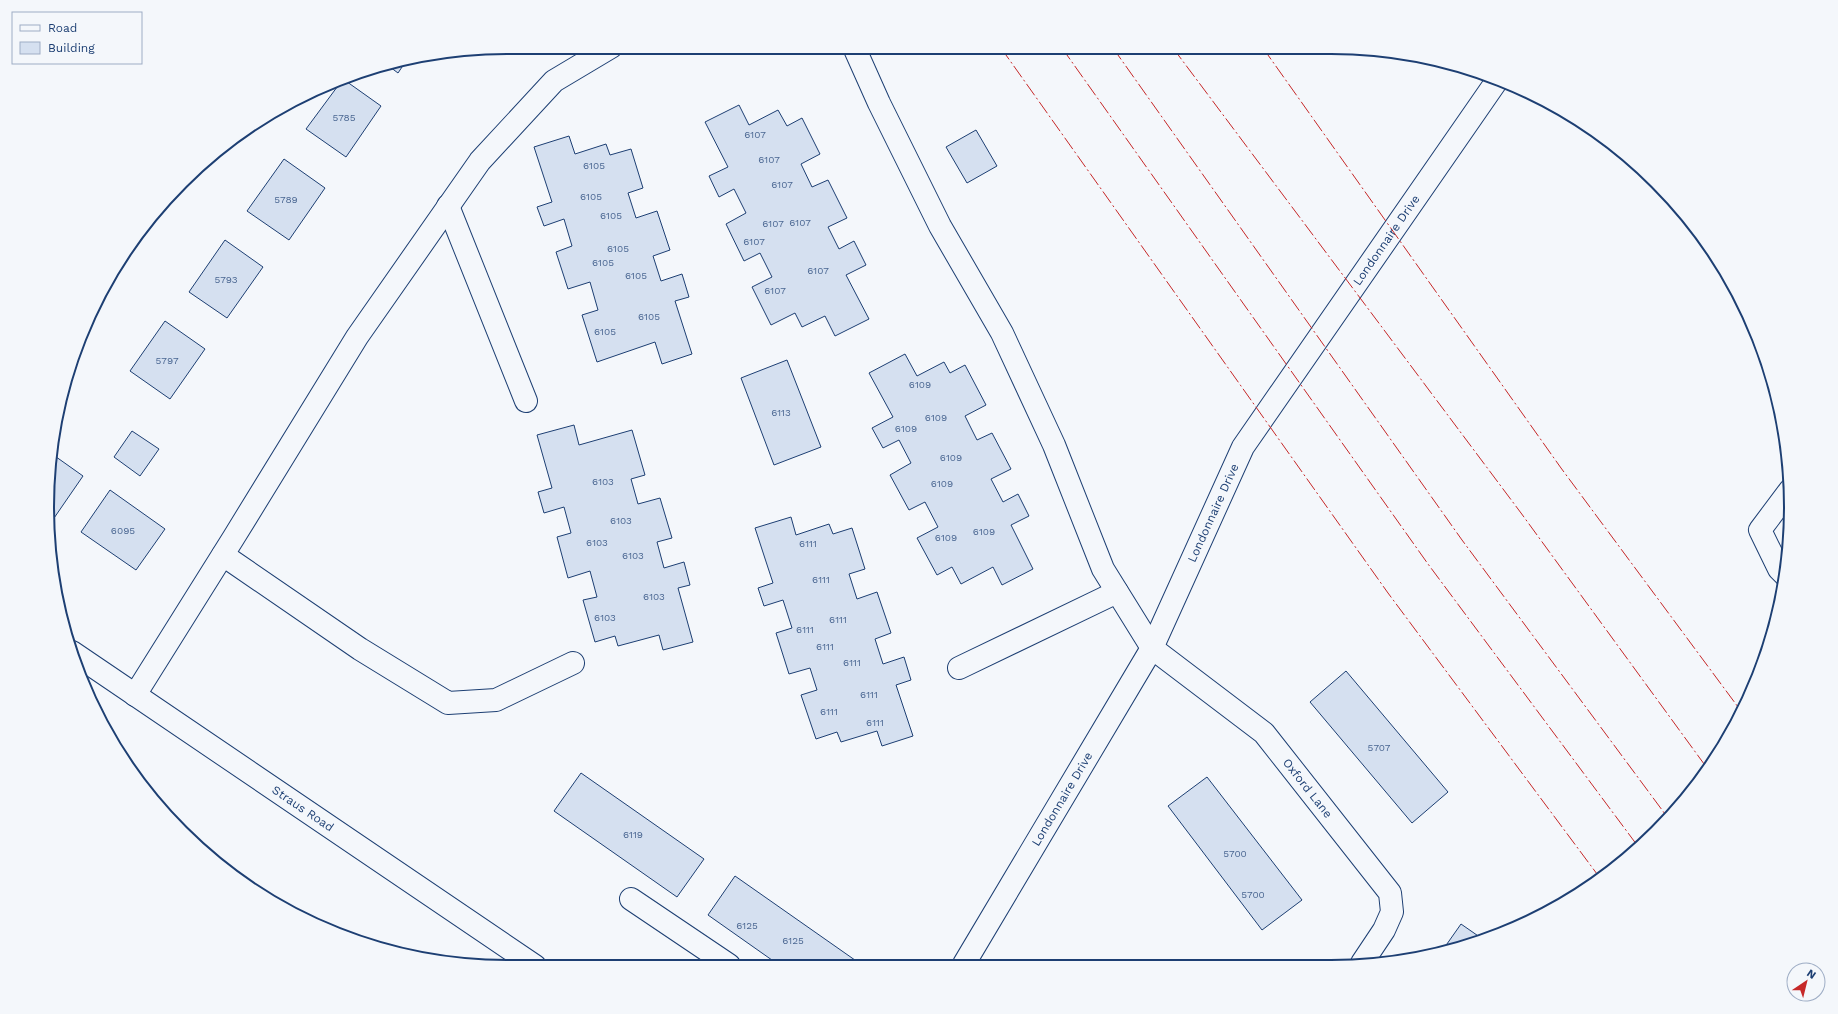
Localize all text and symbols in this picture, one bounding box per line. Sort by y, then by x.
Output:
legend [12,12,142,64]
text: Road [48,21,77,35]
text: Building [48,41,95,55]
house number: 5785 [332,112,356,123]
house number: 6107 [744,129,766,140]
house number: 6107 [758,154,780,165]
house number: 6105 [583,160,605,171]
house number: 6107 [771,179,793,190]
house number: 6105 [580,191,602,202]
street label: Londonnaire Drive [1350,192,1423,288]
house number: 5789 [274,194,298,205]
house number: 6105 [600,210,622,221]
house number: 6107 [789,217,811,228]
house number: 6107 [762,218,784,229]
house number: 6107 [743,236,765,247]
house number: 6105 [607,243,629,254]
house number: 6105 [592,257,614,268]
house number: 6107 [807,265,829,276]
house number: 6105 [625,270,647,281]
house number: 5793 [214,274,238,285]
house number: 6107 [764,285,786,296]
house number: 6105 [638,311,660,322]
house number: 6105 [594,326,616,337]
house number: 5797 [155,355,179,366]
house number: 6109 [909,379,931,390]
house number: 6113 [771,407,791,418]
house number: 6109 [925,412,947,423]
house number: 6109 [895,423,917,434]
house number: 6109 [940,452,962,463]
street label: Londonnaire Drive [1185,461,1242,564]
house number: 6103 [592,476,614,487]
house number: 6109 [931,478,953,489]
house number: 6103 [610,515,632,526]
house number: 6095 [111,525,135,536]
house number: 6109 [973,526,995,537]
house number: 6109 [935,532,957,543]
house number: 6103 [586,537,608,548]
house number: 6111 [799,538,817,549]
house number: 6103 [622,550,644,561]
house number: 6111 [812,574,830,585]
house number: 6103 [643,591,665,602]
house number: 6103 [594,612,616,623]
house number: 6111 [829,614,847,625]
house number: 6111 [796,624,814,635]
house number: 6111 [816,641,834,652]
house number: 6111 [843,657,861,668]
house number: 6111 [860,689,878,700]
house number: 6111 [820,706,838,717]
house number: 6111 [866,717,884,728]
house number: 5707 [1368,742,1391,753]
street label: Londonnaire Drive [1029,749,1096,849]
street label: Oxford Lane [1280,756,1335,821]
street label: Straus Road [269,783,336,834]
house number: 6119 [623,829,643,840]
house number: 5700 [1223,848,1247,859]
house number: 5700 [1241,889,1265,900]
house number: 6125 [736,920,758,931]
house number: 6125 [782,935,804,946]
north arrow [1786,962,1826,1002]
text: N [1804,967,1819,982]

